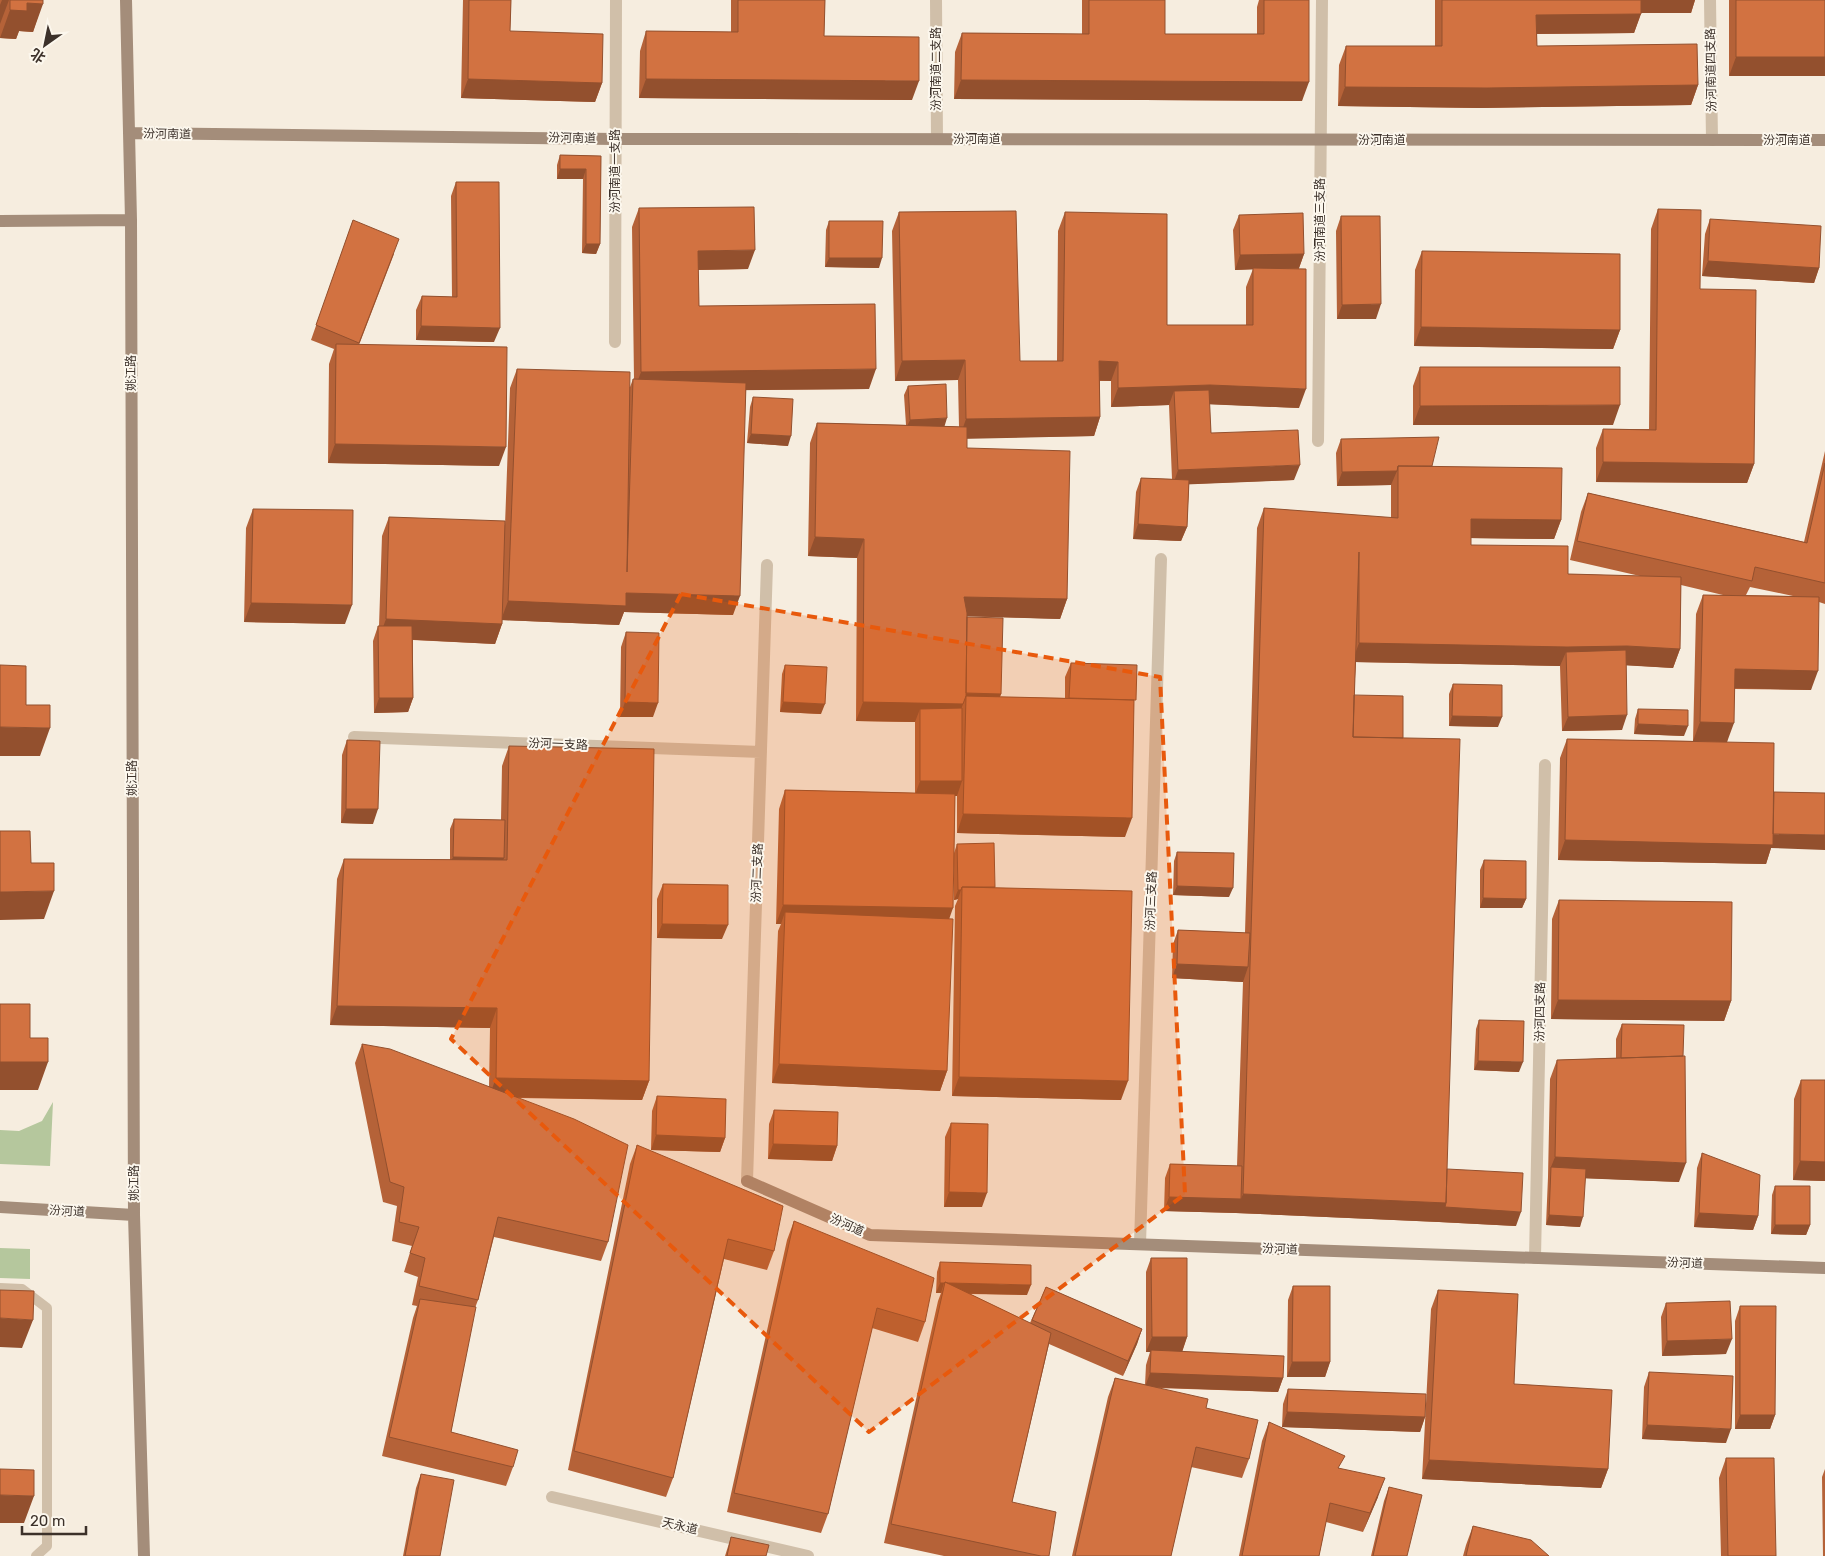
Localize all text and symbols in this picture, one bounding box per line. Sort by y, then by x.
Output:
north arrow [20,20,70,70]
street label: 汾河南道二支路 [929,27,943,111]
street label: 汾河南道四支路 [1703,28,1719,112]
text: 北 [28,45,49,66]
street label: 汾河南道 [143,127,191,141]
street label: 汾河南道一支路 [608,129,622,213]
street label: 汾河南道 [548,131,596,145]
street label: 汾河南道 [953,132,1001,146]
street label: 汾河南道 [1358,133,1406,147]
street label: 汾河南道 [1763,133,1811,147]
street label: 汾河南道三支路 [1313,178,1327,262]
street label: 姚江路 [124,355,138,391]
street label: 汾河一支路 [528,736,588,752]
street label: 姚江路 [125,760,139,796]
street label: 汾河二支路 [749,843,765,903]
street label: 汾河三支路 [1143,871,1159,931]
street label: 汾河四支路 [1532,982,1548,1042]
street label: 姚江路 [127,1165,141,1201]
street label: 汾河道 [49,1203,85,1219]
street label: 汾河道 [828,1211,866,1239]
street label: 汾河道 [1262,1241,1298,1257]
street label: 汾河道 [1667,1255,1703,1271]
scale bar [22,1504,86,1536]
text: 20 m [30,1512,65,1530]
street label: 天永道 [661,1515,699,1537]

